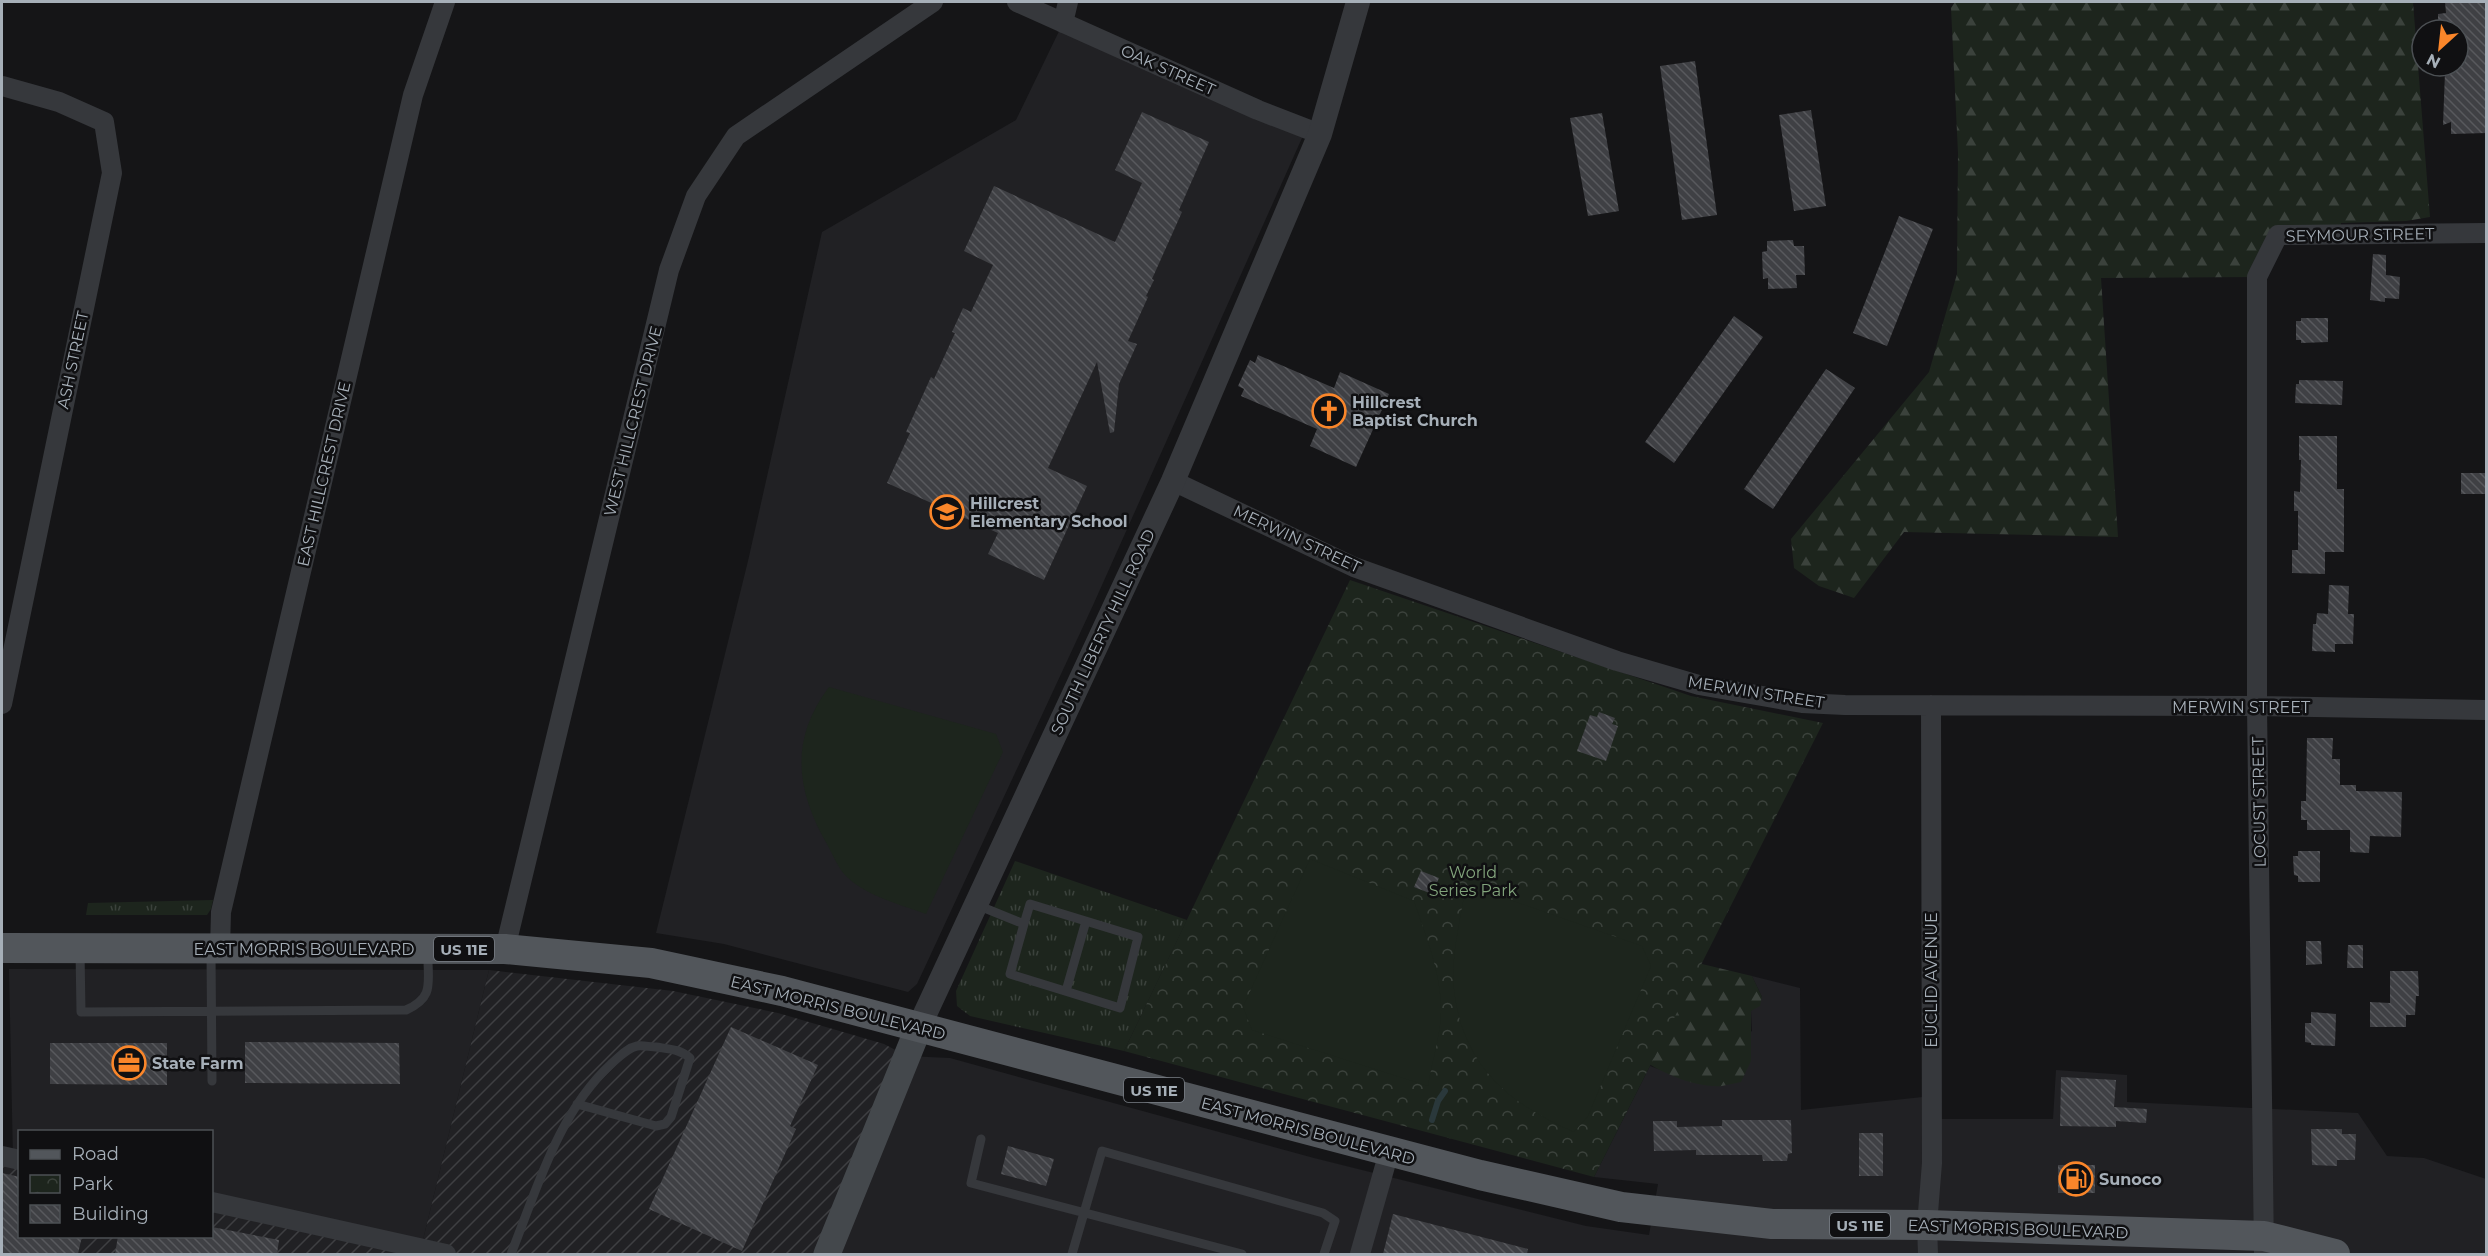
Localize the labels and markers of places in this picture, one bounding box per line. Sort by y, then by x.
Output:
church icon: Hillcrest Baptist Church [1311,393,1347,429]
place label: Hillcrest Baptist Church [1352,393,1478,430]
school or university icon: Hillcrest Elementary School [929,494,965,530]
place label: Hillcrest Elementary School [970,494,1128,531]
office icon: State Farm [111,1045,147,1081]
place label: State Farm [152,1054,244,1073]
fuel station icon: Sunoco [2058,1161,2094,1197]
place label: Sunoco [2099,1170,2162,1189]

